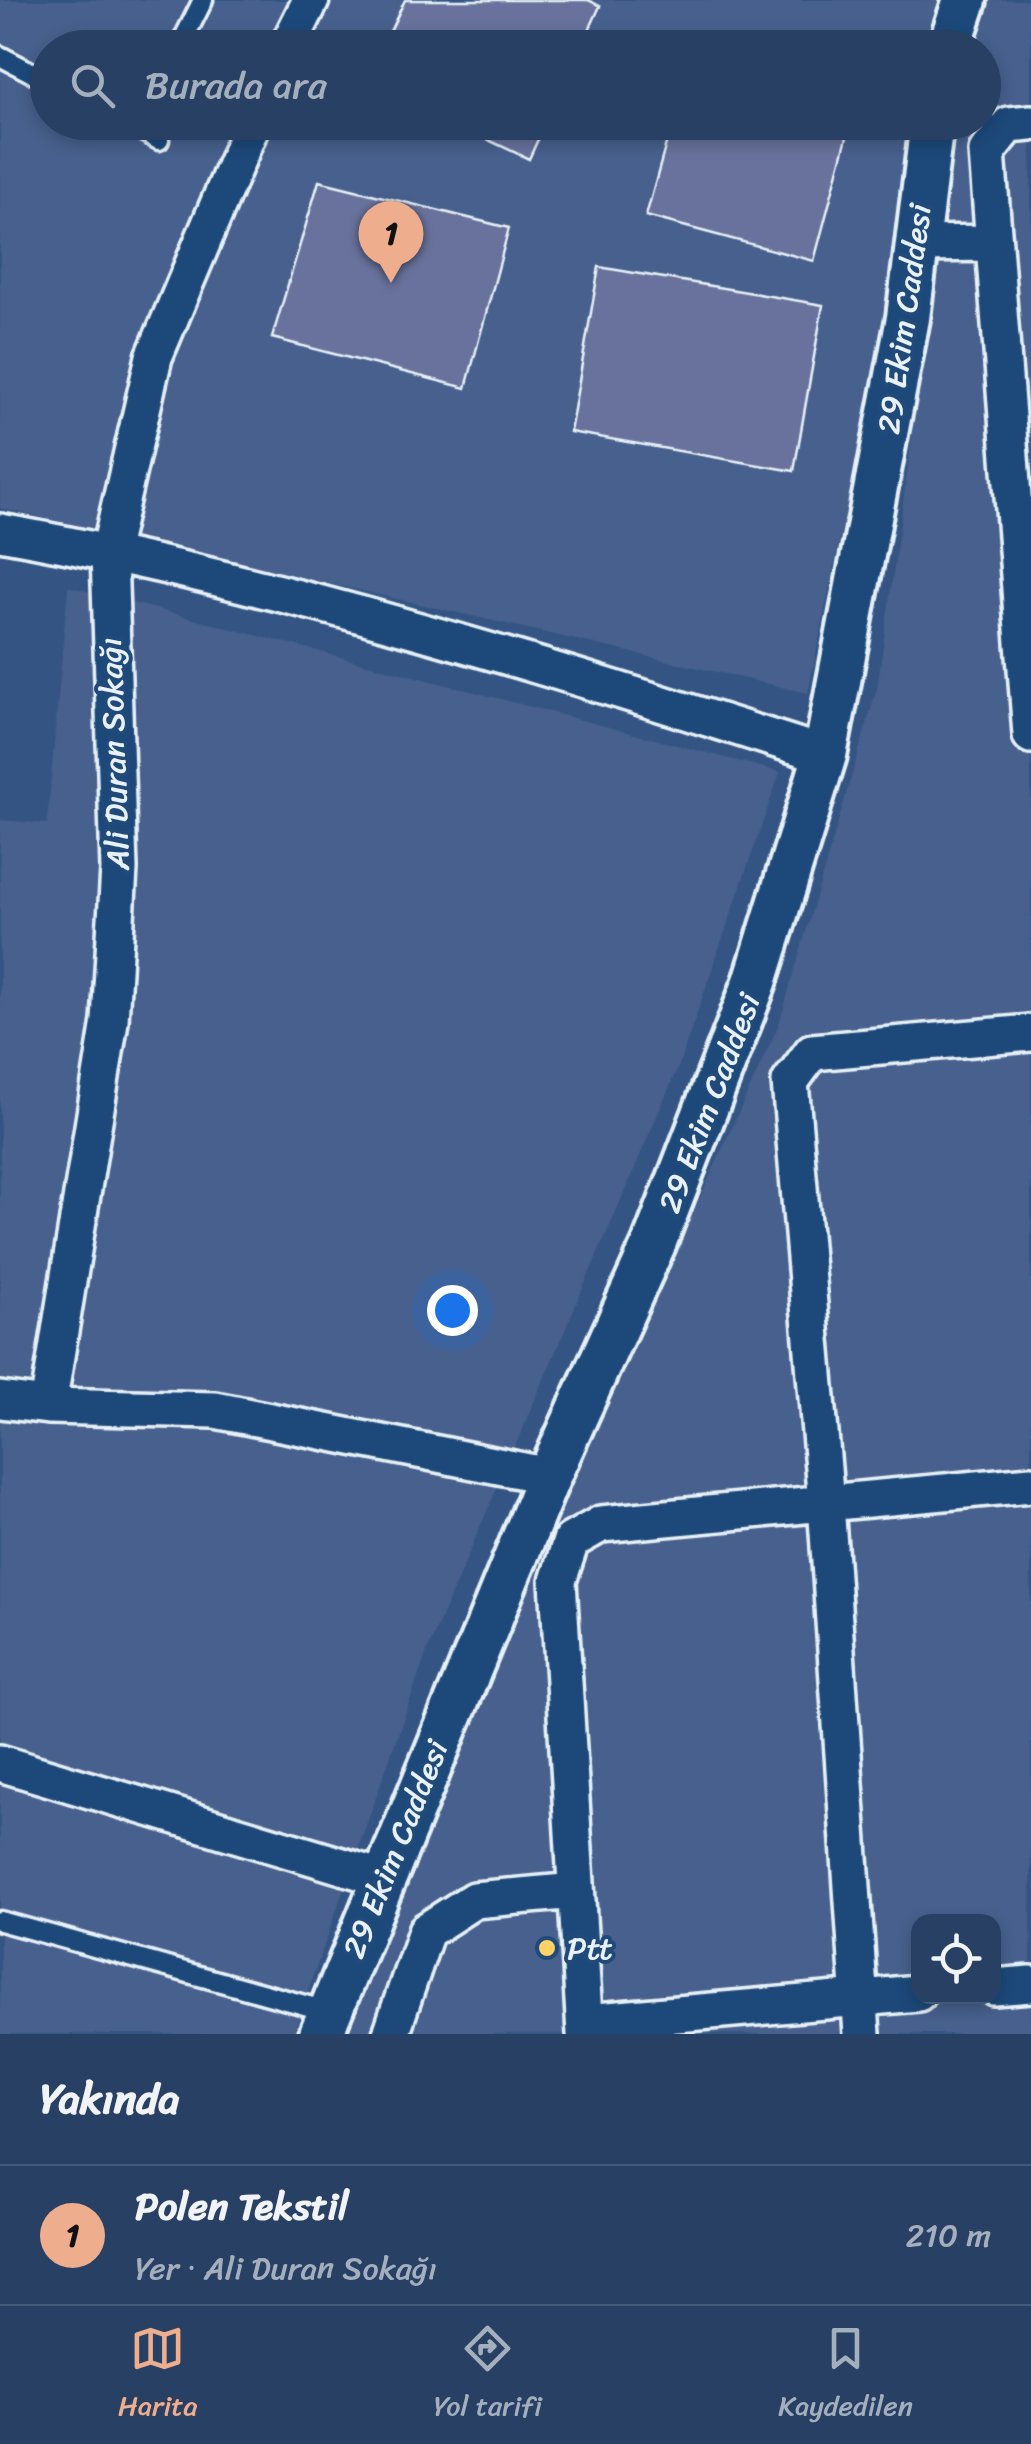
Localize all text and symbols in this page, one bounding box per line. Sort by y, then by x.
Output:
search box [30,30,1001,140]
text: Burada ara [145,52,327,119]
icon: search [65,58,120,113]
street label: 29 Ekim Caddesi [860,199,949,438]
pin: 1 [358,200,424,283]
street label: Ali Duran Sokağı [82,637,147,872]
street label: 29 Ekim Caddesi [641,984,778,1222]
your location [427,1285,478,1336]
street label: 29 Ekim Caddesi [326,1730,466,1967]
map controls [911,1914,1001,2004]
button: locate [911,1914,1001,2004]
place label: Ptt [567,1920,613,1977]
marker: Ptt [536,1937,558,1959]
text: Yakında [40,2062,180,2136]
text: Polen Tekstil [135,2173,349,2240]
text: 1 [66,2207,79,2264]
text: 210 m [906,2207,991,2264]
text: Yer · Ali Duran Sokağı [135,2240,437,2297]
tab: Harita [118,2321,198,2430]
tab: Yol tarifi [434,2321,542,2430]
tab: Kaydedilen [778,2321,913,2430]

